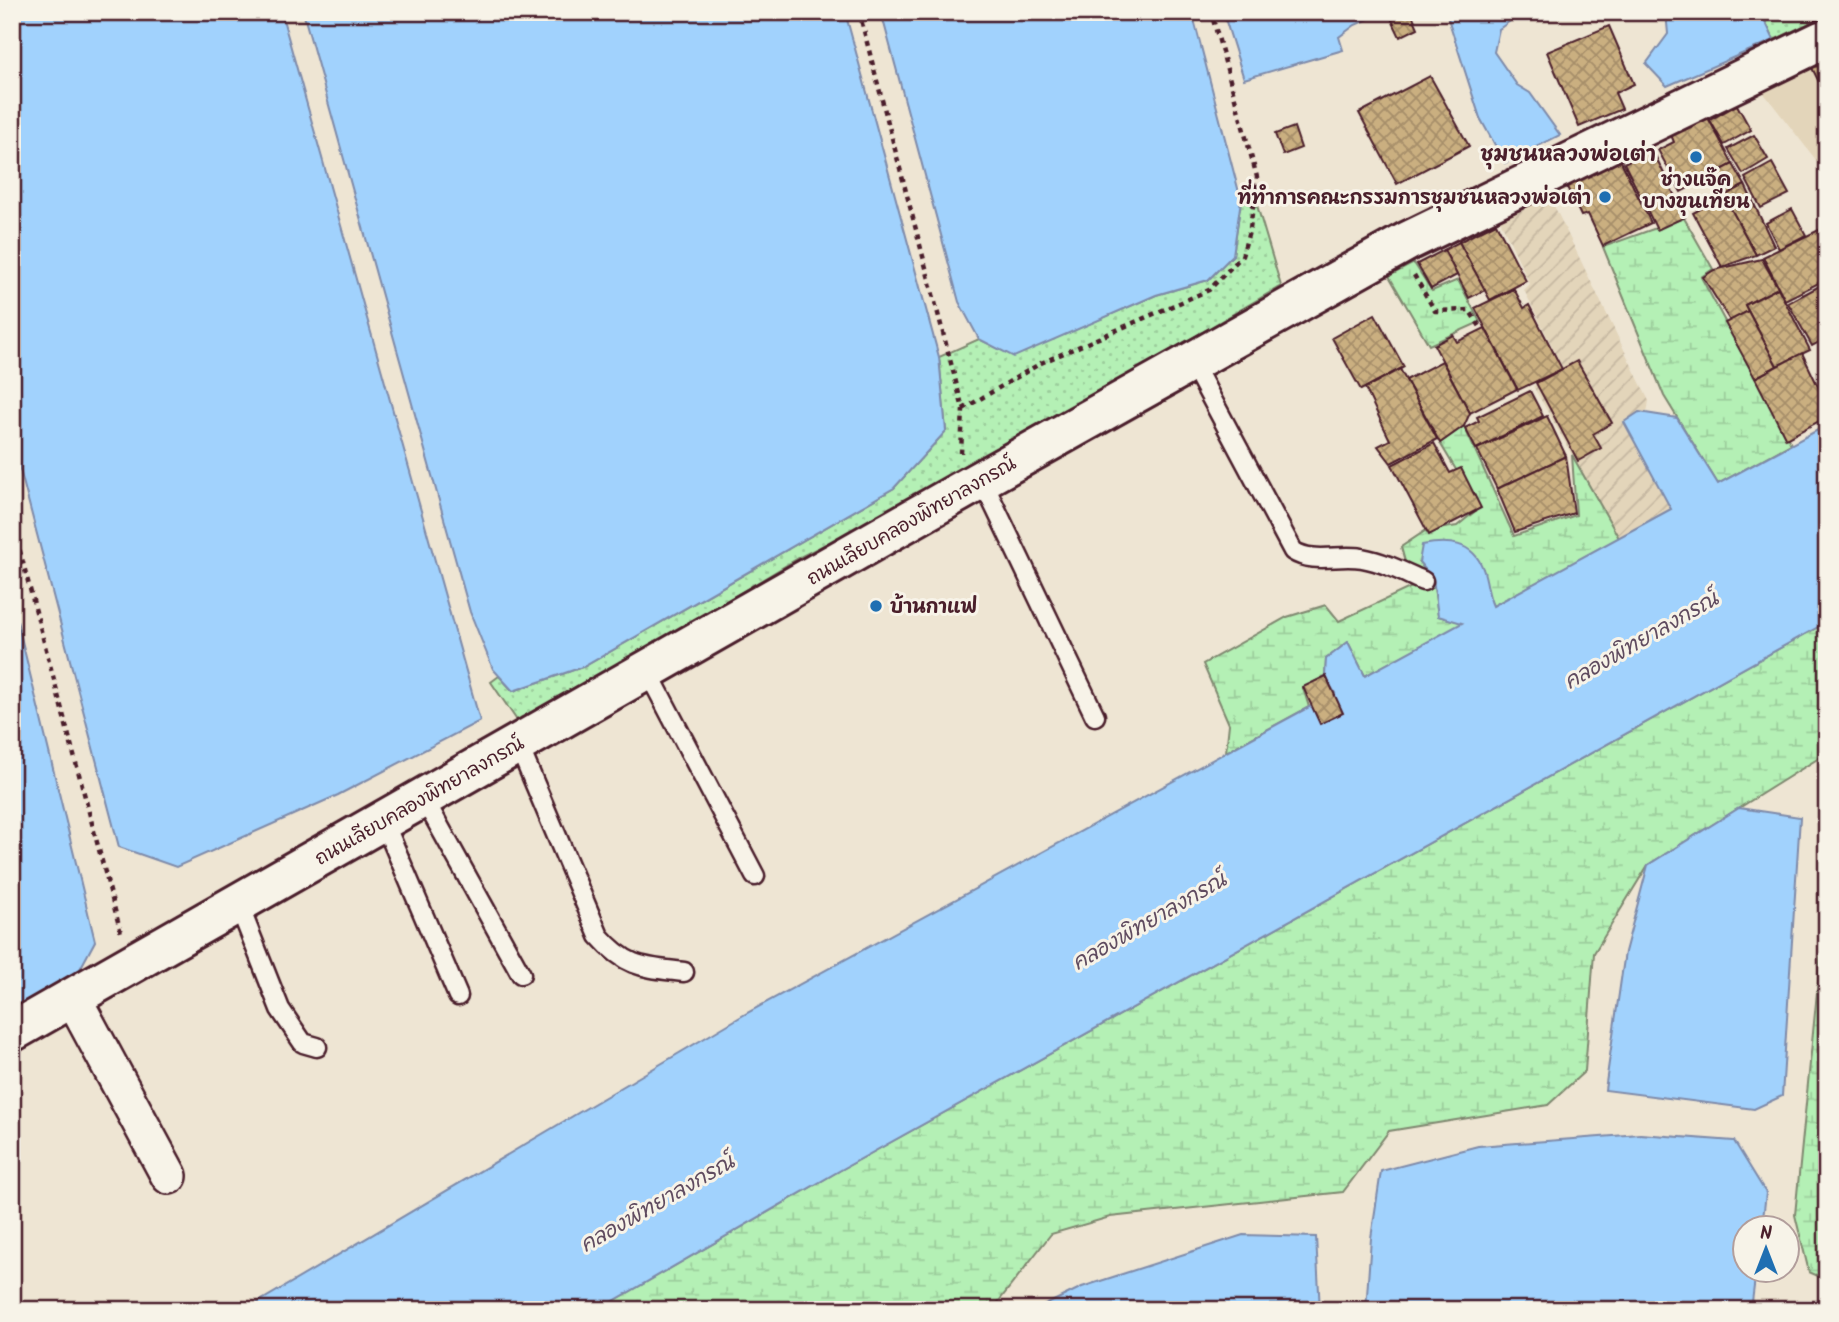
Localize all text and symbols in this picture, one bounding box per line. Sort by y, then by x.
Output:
district label: ชุมชนหลวงพ่อเต่า [1480,139,1656,172]
marker: ช่างแจ๊ค บางขุนเทียน [1688,149,1704,165]
place label: ช่างแจ๊ค บางขุนเทียน [1642,166,1750,218]
place label: ที่ทำการคณะกรรมการชุมชนหลวงพ่อเต่า [1237,179,1591,214]
marker: ที่ทำการคณะกรรมการชุมชนหลวงพ่อเต่า [1597,189,1613,205]
street label: ถนนเลียบคลองพิทยาลงกรณ์ [801,449,1023,594]
water label: คลองพิทยาลงกรณ์ [1558,582,1728,699]
place label: บ้านกาแฟ [890,593,977,623]
marker: บ้านกาแฟ [868,598,884,614]
street label: ถนนเลียบคลองพิทยาลงกรณ์ [309,729,531,874]
water label: คลองพิทยาลงกรณ์ [1066,863,1236,980]
water label: คลองพิทยาลงกรณ์ [574,1145,744,1262]
north arrow [1730,1214,1800,1284]
text: N [1760,1219,1772,1249]

